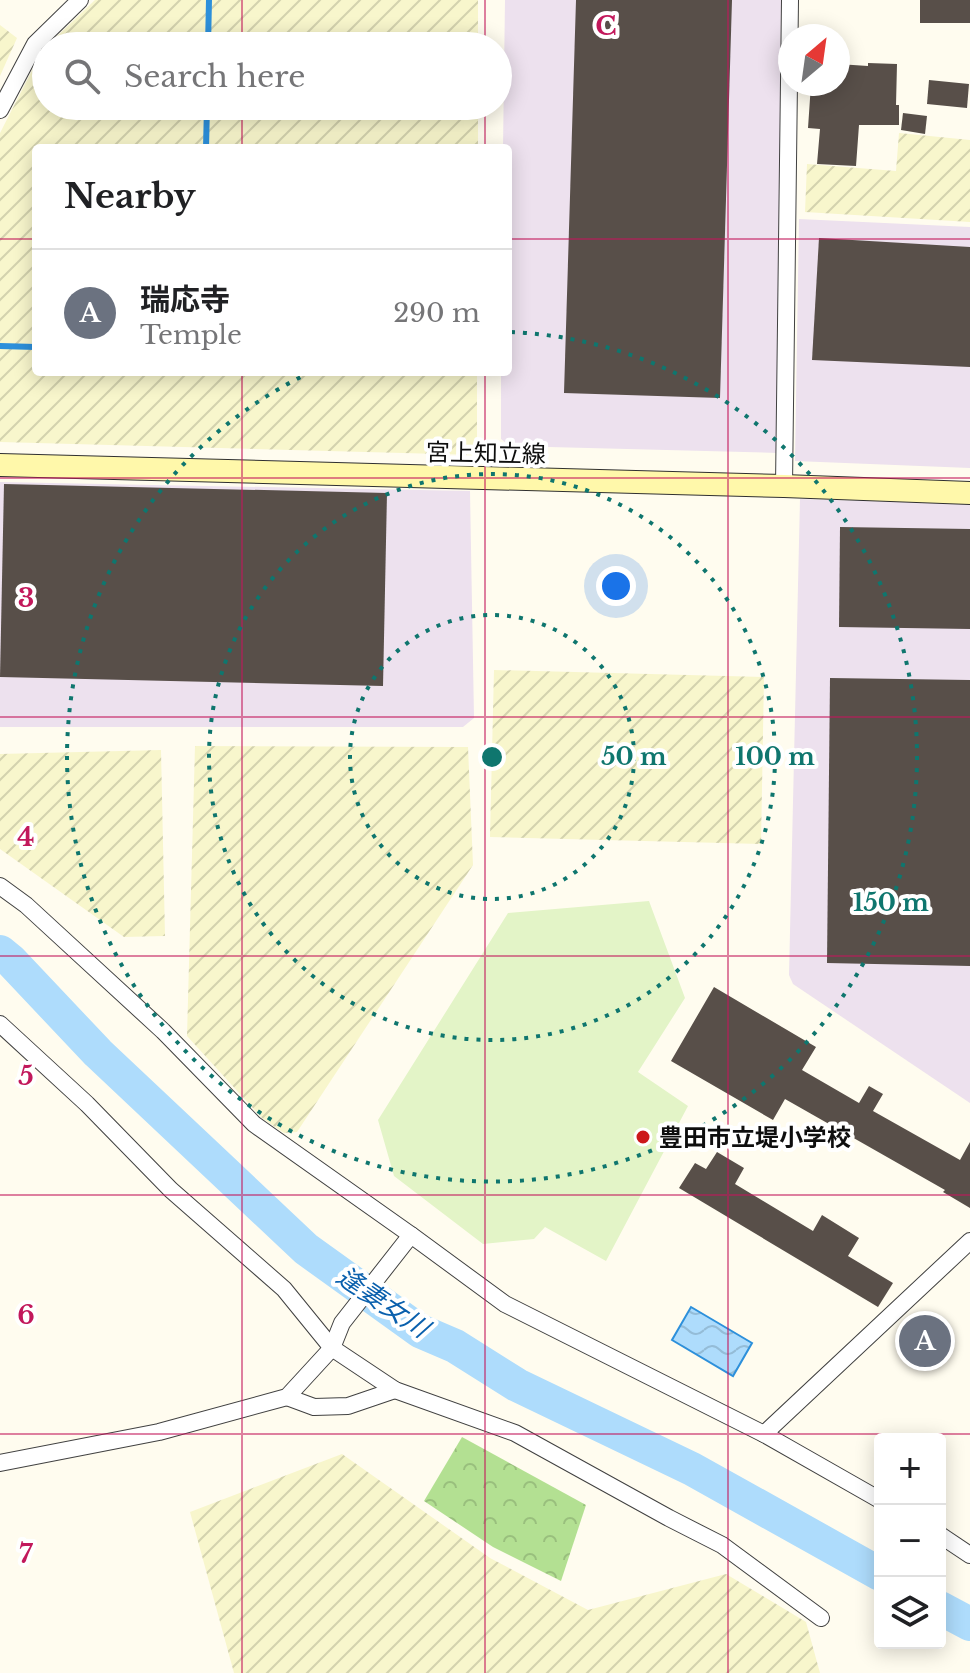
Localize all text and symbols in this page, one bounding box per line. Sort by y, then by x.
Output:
text: C [595,10,617,42]
north arrow [778,24,850,96]
search box [32,32,512,120]
icon: search [60,54,104,98]
text: Search here [124,58,305,95]
text: Nearby [64,175,196,217]
text: 瑞応寺 [140,281,230,318]
text: A [79,297,101,329]
text: 290 m [393,297,480,329]
text: Temple [140,319,242,351]
street label: 宮上知立線 [426,437,546,469]
your location [596,566,636,606]
text: 3 [18,582,34,614]
text: 50 m [601,742,667,771]
text: 100 m [735,742,815,771]
centre of rings [478,743,506,771]
text: 4 [17,821,35,853]
text: 150 m [853,888,929,917]
text: 5 [18,1060,34,1092]
place label: 豊田市立堤小学校 [659,1123,851,1152]
marker: 豊田市立堤小学校 [634,1128,652,1146]
water label: 逢妻女川 [331,1260,438,1346]
text: 6 [17,1299,35,1331]
pin: A [899,1311,951,1371]
map controls [874,1433,946,1649]
button: + [874,1433,946,1505]
button: − [874,1505,946,1577]
text: 7 [19,1538,33,1570]
button: layers [874,1577,946,1649]

